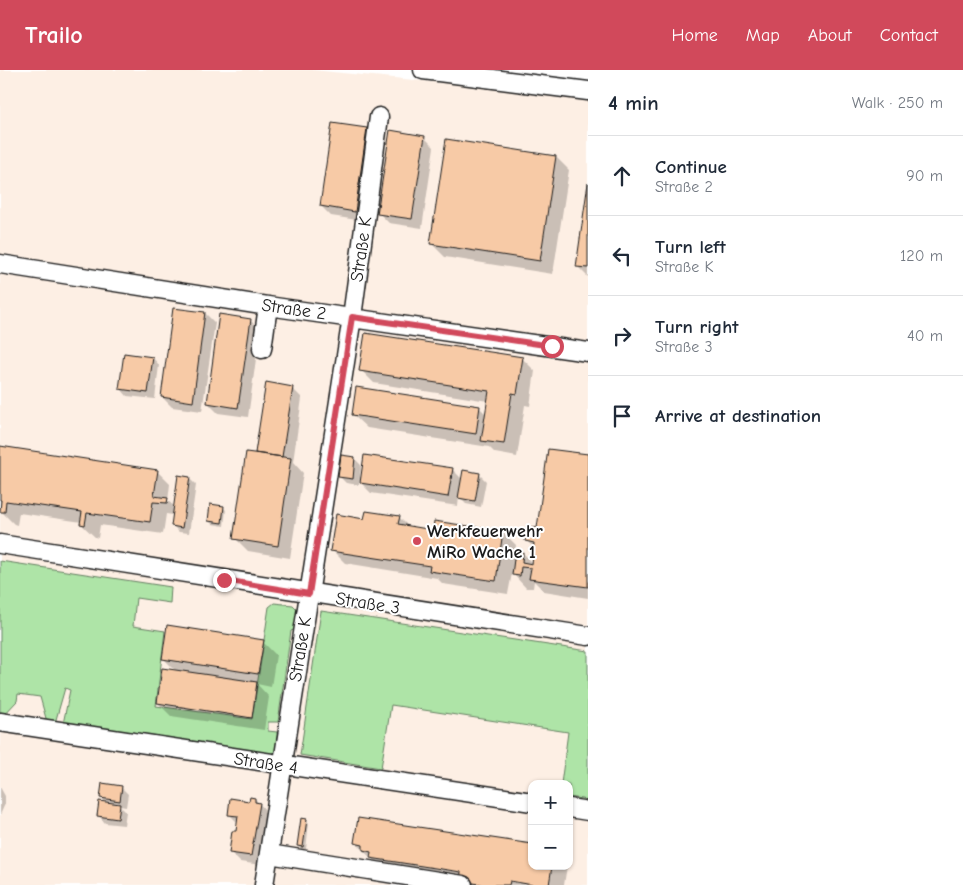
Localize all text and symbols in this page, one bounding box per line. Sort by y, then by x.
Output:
text: Trailo [25,21,83,49]
text: Home [671,25,718,46]
text: Map [746,25,780,46]
text: About [808,25,852,46]
text: Contact [880,25,938,46]
text: 4 min [608,91,659,115]
text: Walk · 250 m [852,94,943,112]
text: Continue [655,156,727,178]
icon: ahead [608,162,636,190]
text: 90 m [906,167,943,185]
text: Straße 2 [655,178,713,196]
street label: Straße K [347,215,376,283]
text: Turn left [655,236,726,258]
icon: left [608,242,636,270]
text: 120 m [900,247,943,265]
text: Straße K [655,258,713,276]
street label: Straße 2 [260,295,328,324]
text: Turn right [655,316,739,338]
icon: right [608,322,636,350]
text: 40 m [907,327,943,345]
route start [541,335,564,358]
text: Straße 3 [655,338,713,356]
icon: arrive [608,402,636,430]
text: Arrive at destination [655,405,821,427]
place label: Werkfeuerwehr MiRo Wache 1 [427,521,543,563]
marker: Werkfeuerwehr MiRo Wache 1 [411,535,423,547]
route end [213,569,236,592]
street label: Straße 3 [334,588,402,619]
street label: Straße K [285,615,316,683]
street label: Straße 4 [232,748,299,779]
map controls [528,780,573,870]
button: + [528,780,573,825]
button: − [528,825,573,870]

